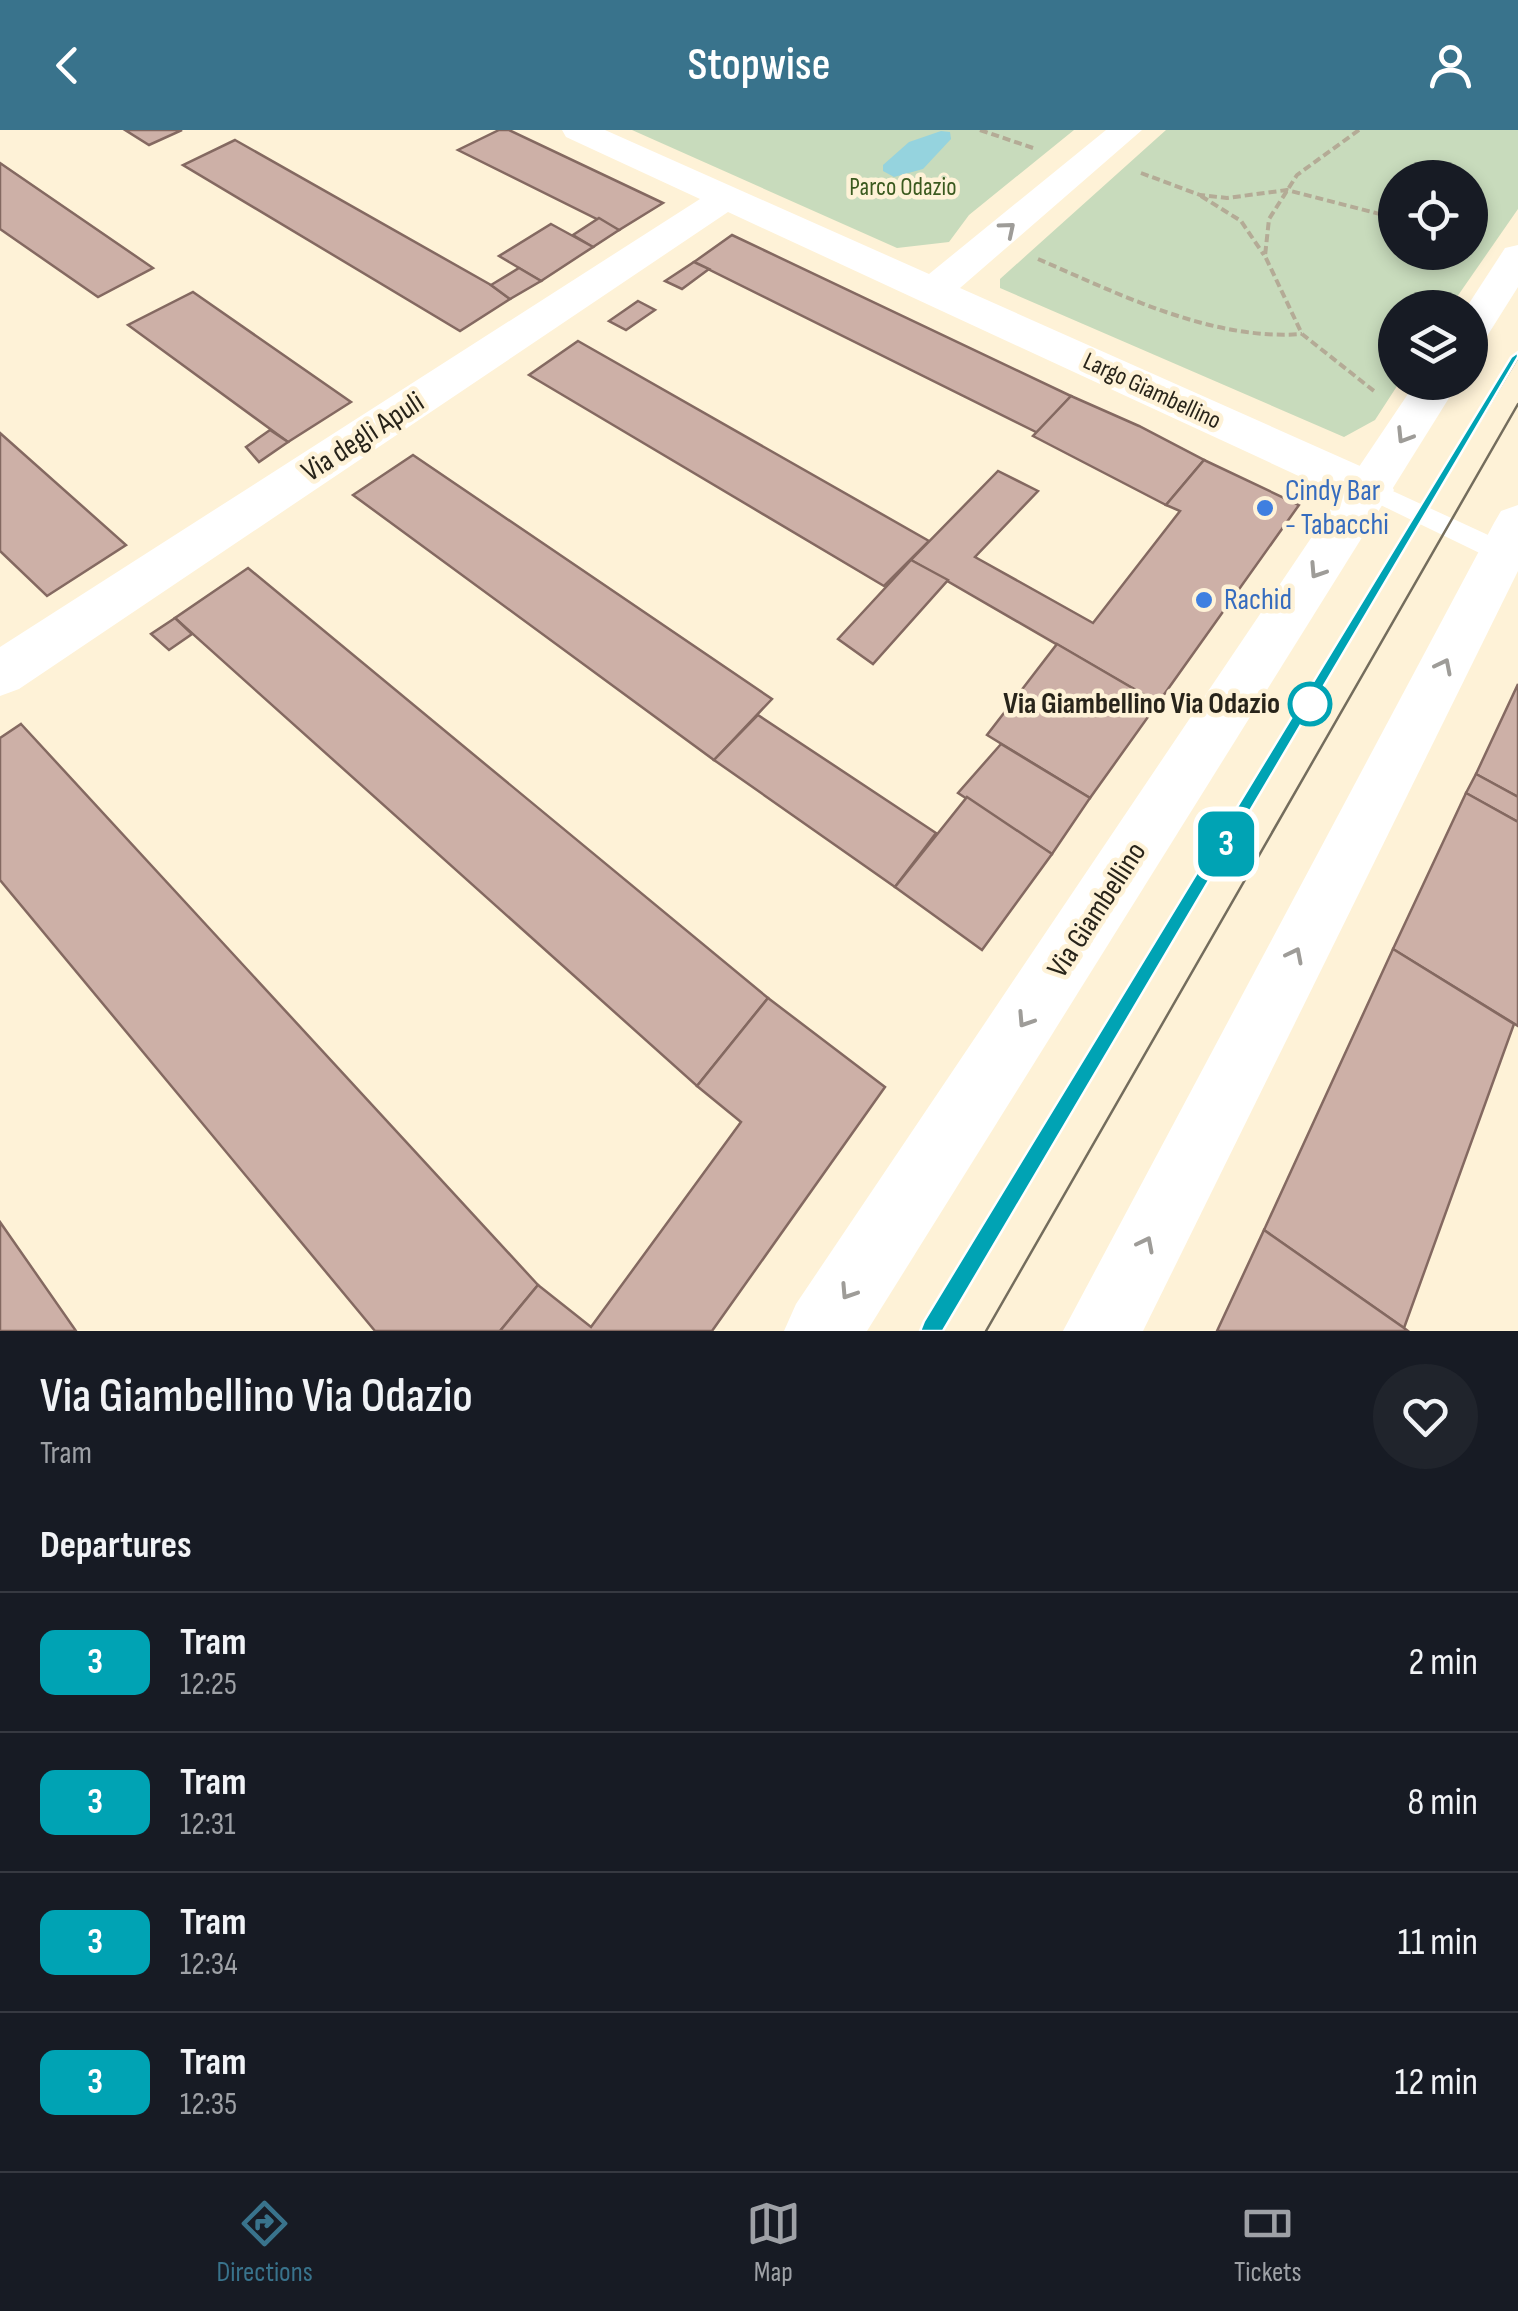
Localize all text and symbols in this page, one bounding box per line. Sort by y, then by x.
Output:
icon: back [40,38,95,93]
text: Stopwise [688,38,830,93]
icon: person [1423,38,1478,93]
map controls [1378,160,1488,400]
button: locate [1378,160,1488,270]
park label: Parco Odazio [849,172,957,203]
one-way arrow [996,222,1015,240]
button: layers [1378,290,1488,400]
street label: Largo Giambellino [1078,346,1226,436]
street label: Via degli Apuli [295,384,431,490]
one-way arrow [1398,425,1417,443]
place label: Cindy Bar - Tabacchi [1285,473,1389,543]
marker: Cindy Bar - Tabacchi [1254,497,1276,519]
one-way arrow [1311,561,1330,579]
place label: Rachid [1224,582,1292,618]
marker: Rachid [1193,589,1215,611]
one-way arrow [1432,659,1451,677]
marker: Via Giambellino Via Odazio [1289,683,1331,725]
place label: Via Giambellino Via Odazio [1003,686,1280,722]
line badge: 3 [1194,812,1258,876]
text: 3 [1218,823,1234,866]
street label: Via Giambellino [1040,836,1154,984]
one-way arrow [1283,948,1302,966]
one-way arrow [1019,1009,1038,1027]
one-way arrow [1134,1237,1153,1255]
one-way arrow [842,1281,861,1299]
button: heart [1373,1364,1478,1469]
text: Via Giambellino Via Odazio [40,1368,473,1425]
text: Tram [40,1434,92,1473]
text: Departures [40,1523,192,1568]
text: Tram [180,1620,246,1665]
text: 2 min [1409,1640,1478,1685]
text: 3 [87,1641,103,1684]
text: 12:25 [180,1665,237,1704]
text: Tram [180,1760,246,1805]
text: 8 min [1408,1780,1478,1825]
text: 3 [87,1781,103,1824]
text: 12:31 [180,1805,235,1844]
text: Tram [180,1900,246,1945]
text: 11 min [1398,1920,1478,1965]
text: 3 [87,1921,103,1964]
text: 12:34 [180,1945,238,1984]
text: Tram [180,2040,246,2085]
text: 12 min [1395,2060,1478,2105]
text: 3 [87,2061,103,2104]
text: 12:35 [180,2085,237,2124]
tab: Directions [217,2196,313,2289]
tab: Map [746,2196,801,2289]
tab: Tickets [1234,2196,1301,2289]

